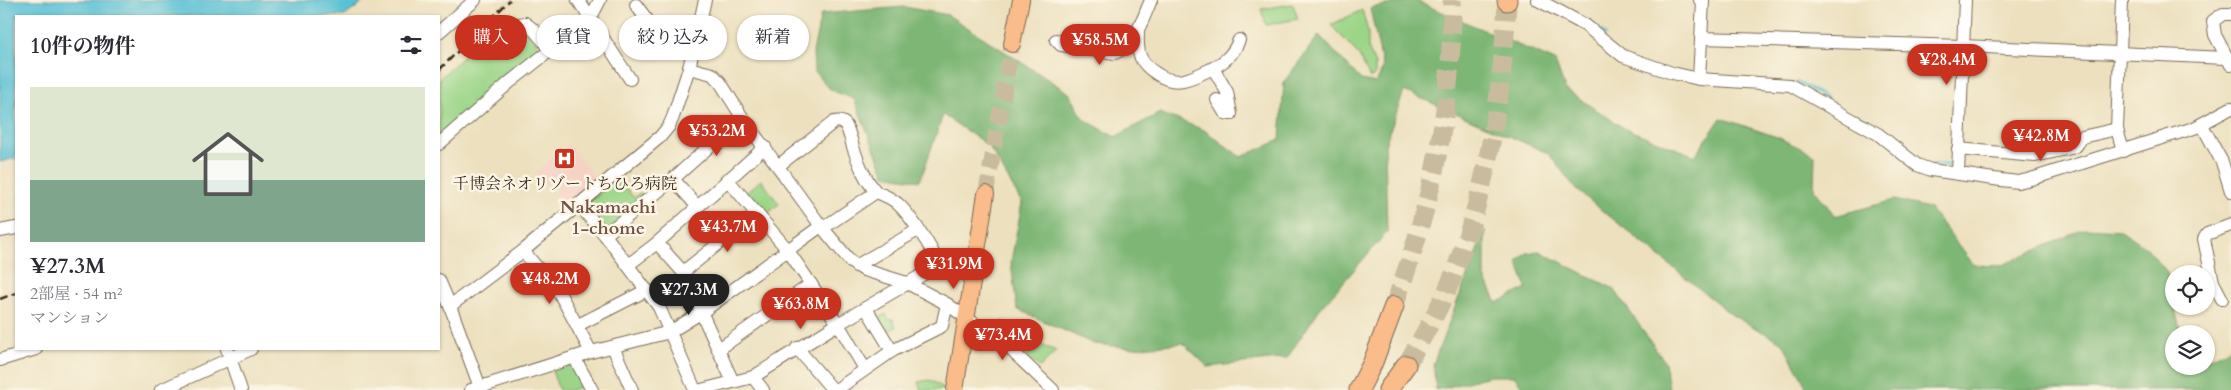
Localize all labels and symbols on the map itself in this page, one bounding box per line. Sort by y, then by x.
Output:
pin: ¥58.5M [1059,23,1141,66]
pin: ¥28.4M [1906,44,1988,86]
pin: ¥53.2M [676,114,758,157]
pin: ¥42.8M [2000,120,2082,162]
hospital icon: 千博会ネオリゾートちひろ病院 [553,147,577,171]
place label: 千博会ネオリゾートちひろ病院 [453,173,677,195]
district label: Nakamachi 1-chome [560,195,656,241]
pin: ¥43.7M [687,210,769,253]
pin: ¥31.9M [913,248,995,290]
pin: ¥48.2M [509,262,591,305]
pin: ¥27.3M [648,274,730,316]
pin: ¥63.8M [760,288,842,330]
pin: ¥73.4M [962,318,1044,361]

